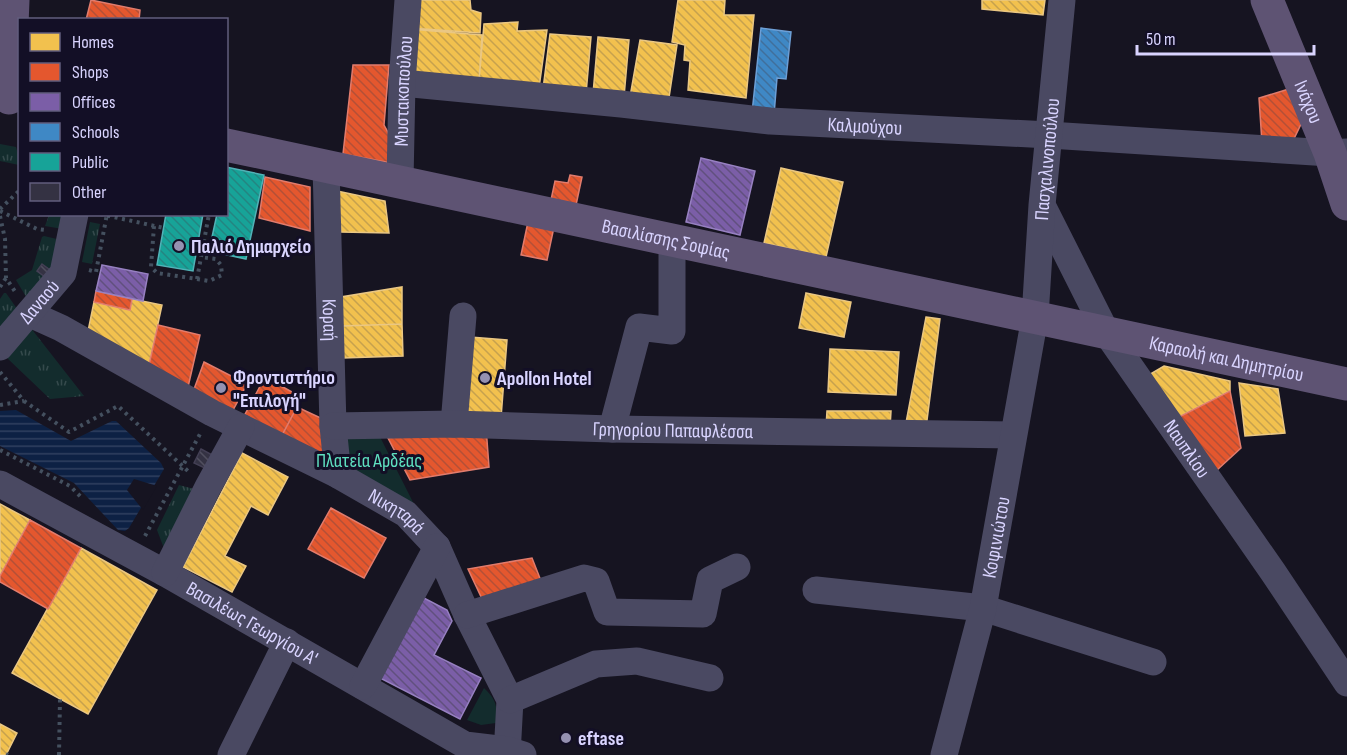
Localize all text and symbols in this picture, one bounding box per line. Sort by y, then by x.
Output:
legend [18,18,228,216]
scale bar [1137,18,1314,56]
text: 50 m [1146,29,1176,50]
text: Homes [72,32,114,53]
street label: Μυστακοπούλου [390,35,418,147]
text: Shops [72,62,109,83]
street label: Ινάχου [1288,77,1327,127]
text: Offices [72,92,115,113]
street label: Πασχαλινοπούλου [1030,97,1065,221]
street label: Καλμούχου [827,113,903,141]
text: Schools [72,122,119,143]
text: Public [72,152,109,173]
text: Other [72,182,106,203]
street label: Βασιλίσσης Σοφίας [600,214,732,265]
place label: Παλιό Δημαρχείο [191,235,311,259]
marker: Παλιό Δημαρχείο [172,239,186,253]
street label: Δαναού [14,275,65,329]
street label: Κοραή [317,299,342,341]
street label: Καραολή και Δημητρίου [1147,331,1306,387]
place label: Φροντιστήριο "Επιλογή" [233,366,335,413]
place label: Apollon Hotel [496,367,592,391]
marker: Apollon Hotel [478,371,492,385]
marker: Φροντιστήριο "Επιλογή" [214,381,228,395]
street label: Ναυπλίου [1158,415,1215,483]
street label: Γρηγορίου Παπαφλέσσα [592,417,754,444]
park label: Πλατεία Αρδέας [316,449,422,473]
street label: Νικηταρά [364,484,430,540]
street label: Κοφινιώτου [978,495,1016,580]
street label: Βασιλέως Γεωργίου Α' [182,577,322,671]
place label: eftase [578,727,624,751]
marker: eftase [559,731,573,745]

